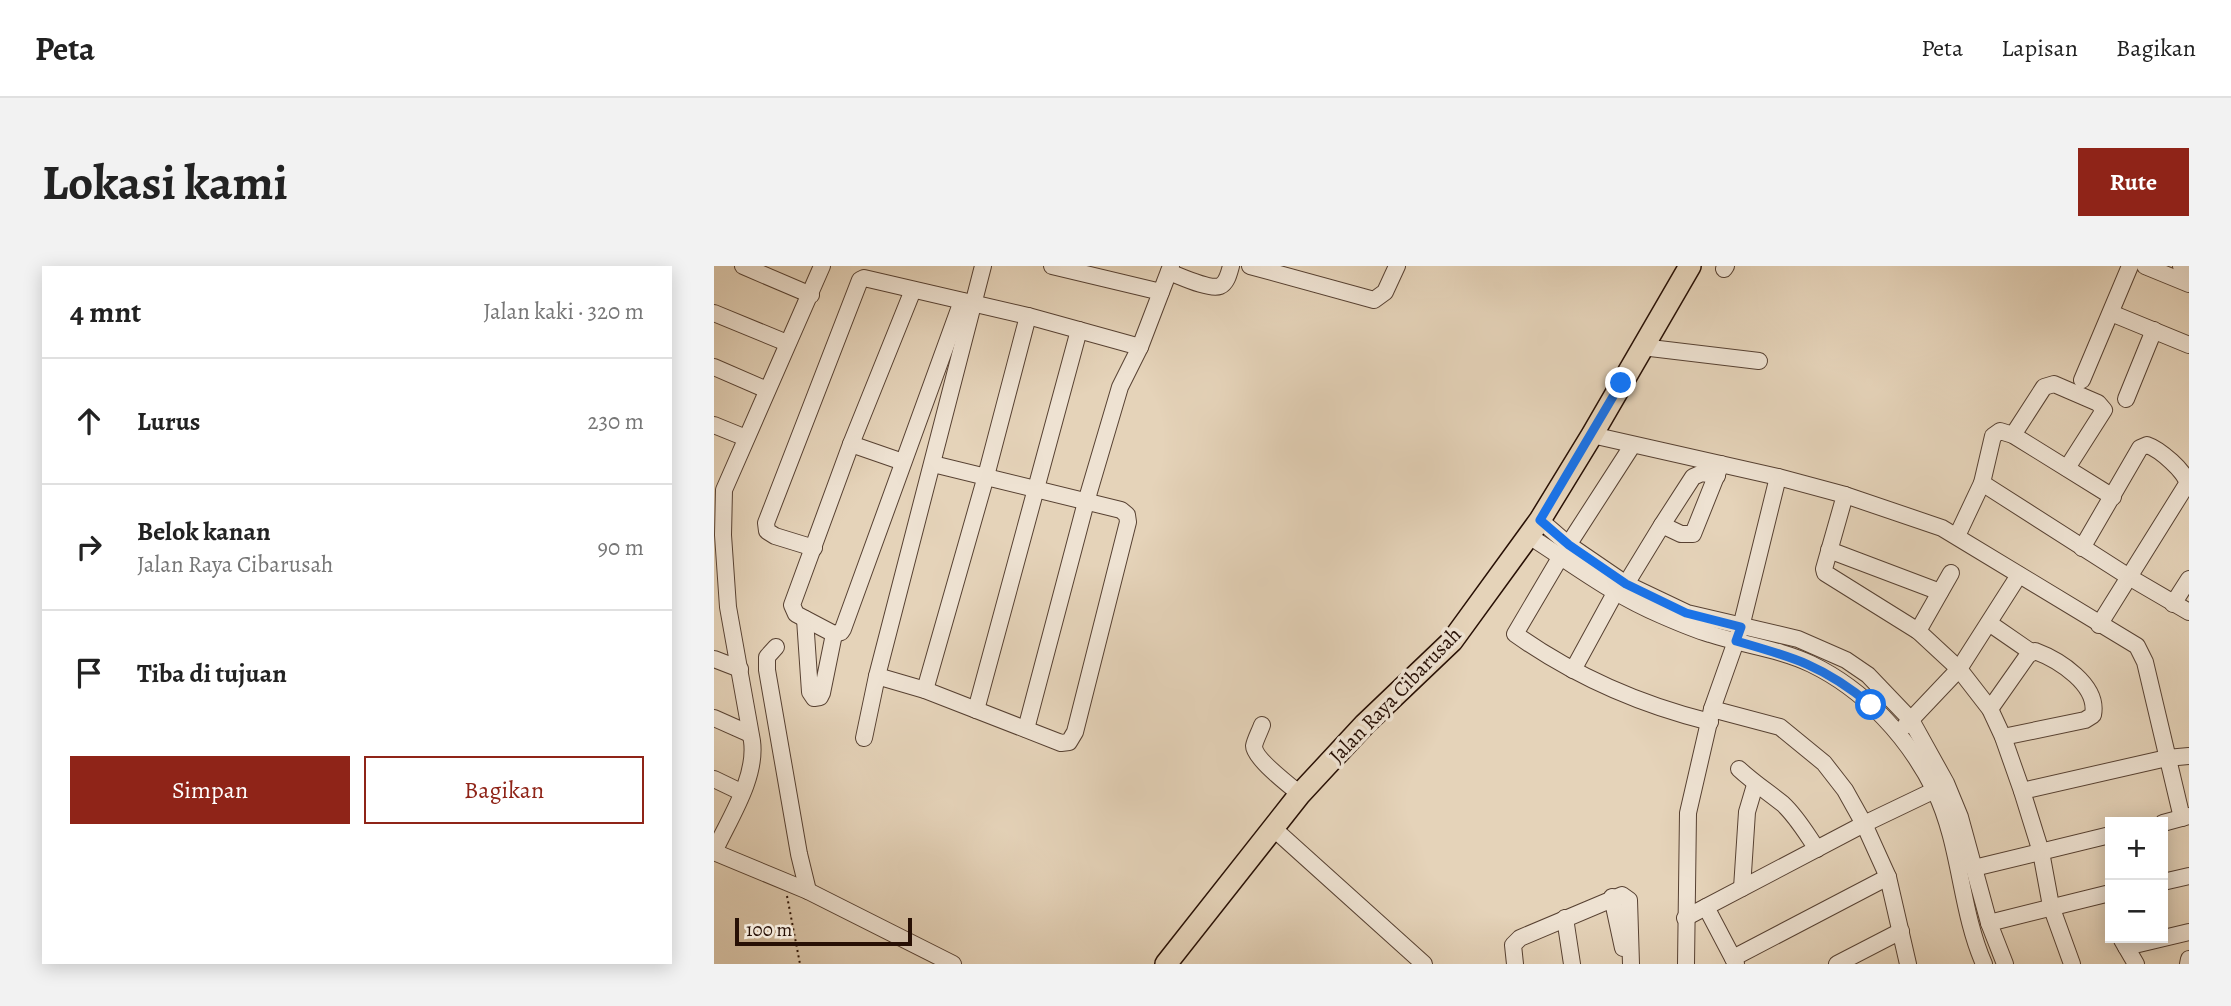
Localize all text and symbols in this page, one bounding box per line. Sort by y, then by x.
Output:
text: Peta [35,26,95,71]
text: Peta [1921,32,1963,64]
text: Lapisan [2001,32,2078,64]
text: Bagikan [2116,32,2196,64]
button: Rute [2078,148,2189,216]
text: Lokasi kami [42,149,288,216]
text: 4 mnt [70,292,141,332]
text: Jalan kaki · 320 m [483,296,644,327]
route end [1605,367,1636,398]
icon: ahead [70,402,108,440]
text: Lurus [137,404,200,439]
text: 230 m [588,406,644,437]
text: Belok kanan [137,514,271,549]
icon: right [70,528,108,566]
text: 90 m [598,532,644,563]
text: Jalan Raya Cibarusah [137,549,333,580]
street label: Jalan Raya Cibarusah [1323,621,1467,769]
icon: arrive [70,654,108,692]
text: Tiba di tujuan [137,656,287,691]
route start [1855,689,1886,720]
button: Simpan [70,756,350,824]
button: Bagikan [364,756,644,824]
map controls [2105,817,2168,943]
button: + [2105,817,2168,880]
button: − [2105,880,2168,943]
scale bar [735,915,912,947]
text: 100 m [746,917,792,943]

